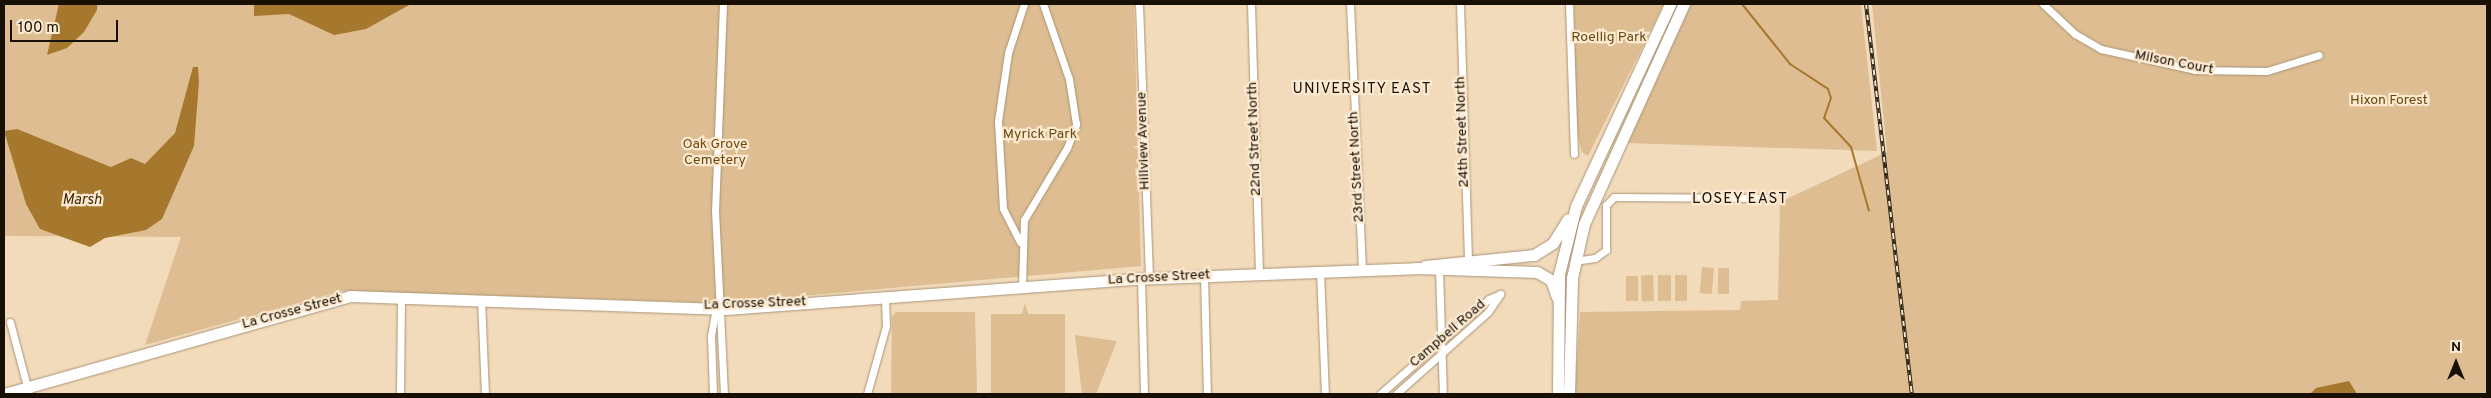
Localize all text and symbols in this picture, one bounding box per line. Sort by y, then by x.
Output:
scale bar [12,10,120,42]
text: 100 m [18,19,59,38]
park label: Roellig Park [1571,30,1647,46]
street label: Milson Court [2133,47,2215,79]
street label: 24th Street North [1453,76,1473,188]
district label: UNIVERSITY EAST [1290,81,1434,99]
street label: 22nd Street North [1245,82,1265,196]
street label: Hillview Avenue [1134,91,1154,191]
park label: Hixon Forest [2350,93,2428,109]
street label: 23rd Street North [1346,111,1368,223]
park label: Myrick Park [1003,127,1077,143]
park label: Oak Grove Cemetery [682,137,748,170]
district label: LOSEY EAST [1690,191,1790,209]
water label: Marsh [62,192,102,210]
street label: La Crosse Street [1107,267,1211,289]
street label: La Crosse Street [240,291,344,333]
street label: La Crosse Street [703,294,807,314]
street label: Campbell Road [1407,296,1489,372]
north arrow [2431,338,2481,388]
text: N [2451,339,2461,356]

